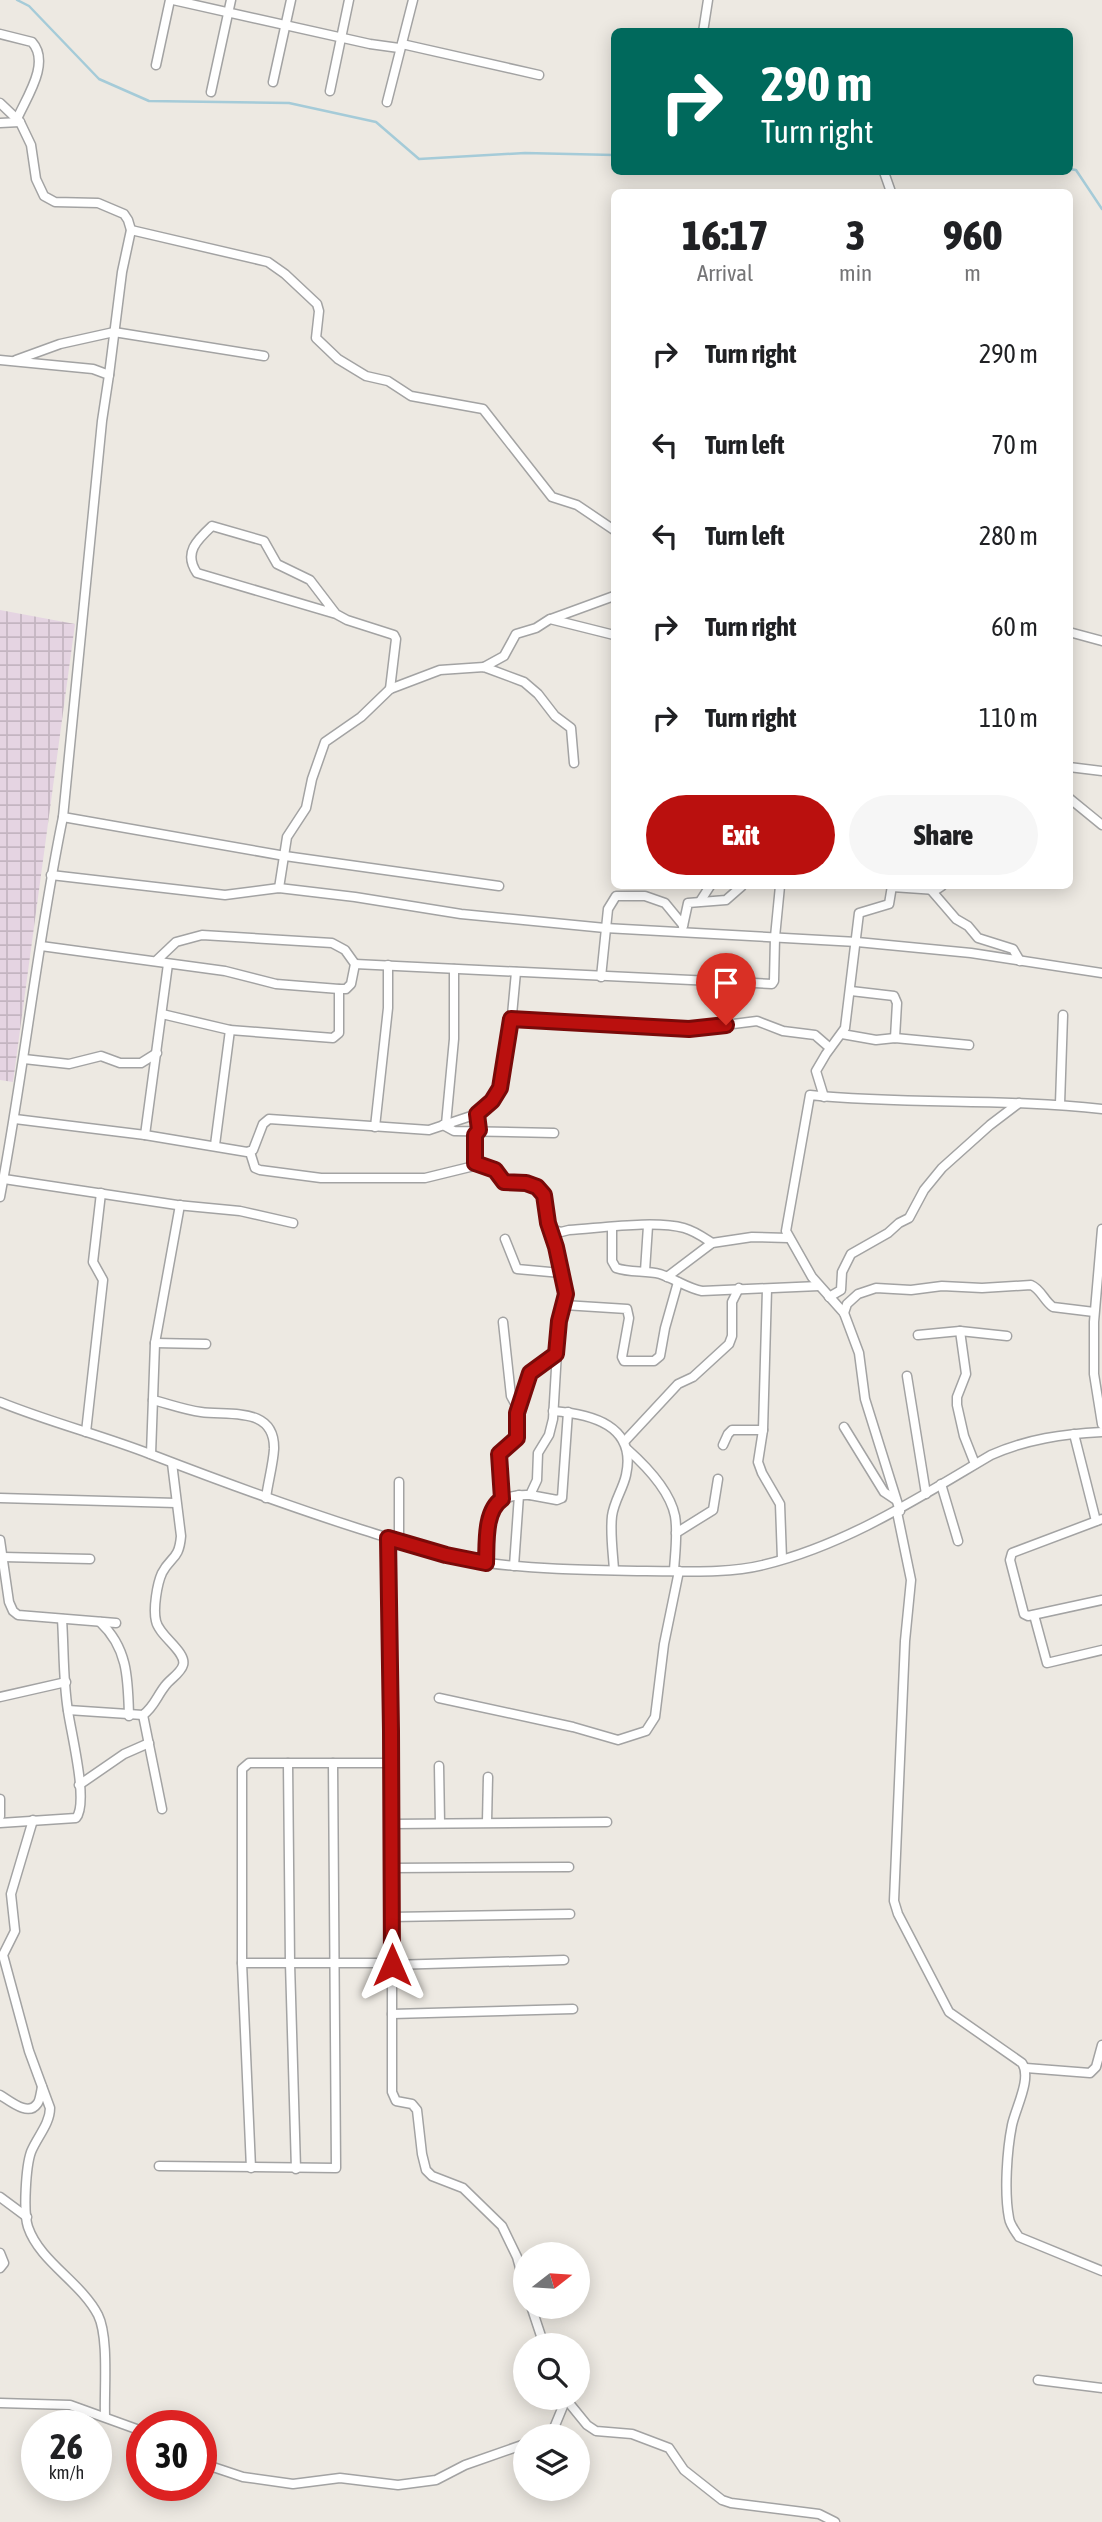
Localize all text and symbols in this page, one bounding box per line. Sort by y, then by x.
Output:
text: 290 m [761,55,872,111]
icon: right [646,56,737,147]
text: Turn right [761,113,874,150]
text: 16:17 [682,211,768,259]
text: 3 [846,211,865,259]
text: 960 [943,211,1002,259]
text: Arrival [697,260,753,286]
text: min [839,260,872,286]
text: m [964,260,981,286]
icon: right [646,335,684,373]
text: Turn right [705,339,796,369]
text: 290 m [979,339,1038,369]
icon: left [646,426,684,464]
text: Turn left [705,430,785,460]
text: 70 m [991,430,1038,460]
icon: left [646,517,684,555]
text: Turn left [705,521,785,551]
text: 280 m [979,521,1038,551]
icon: right [646,608,684,646]
text: Turn right [705,612,796,642]
text: 60 m [991,612,1038,642]
icon: right [646,699,684,737]
text: Turn right [705,703,796,733]
text: 110 m [979,703,1038,733]
button: Exit [646,795,835,875]
button: Share [849,795,1038,875]
pin [696,953,756,1025]
icon: arrive [707,964,745,1002]
position arrow [355,1928,429,2002]
north arrow [513,2242,590,2319]
map controls [513,2242,590,2501]
button: search [513,2333,590,2410]
speed limit sign: 30 [126,2410,217,2501]
button: layers [513,2424,590,2501]
text: 26 [50,2426,83,2466]
text: km/h [49,2462,84,2483]

